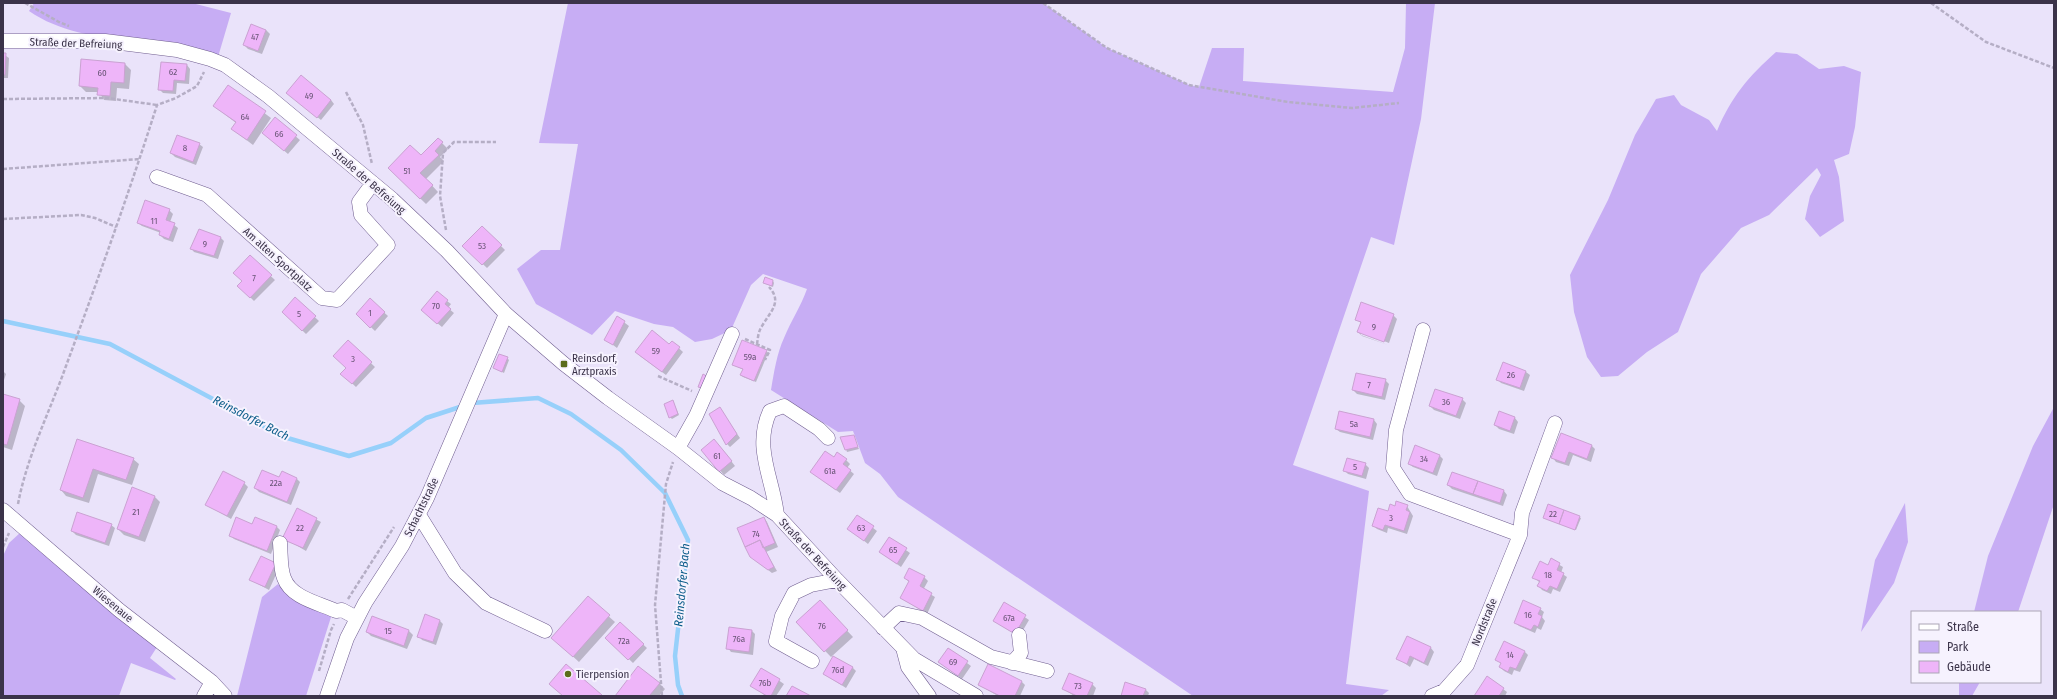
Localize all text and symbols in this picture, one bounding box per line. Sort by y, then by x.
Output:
house number: 47 [251,32,259,42]
street label: Straße der Befreiung [29,35,123,52]
house number: 62 [169,67,177,77]
house number: 60 [97,68,107,78]
house number: 49 [305,91,313,101]
house number: 64 [241,112,250,122]
house number: 66 [275,129,284,139]
house number: 8 [183,143,188,153]
street label: Straße der Befreiung [329,146,409,217]
house number: 51 [403,166,411,176]
house number: 11 [151,216,157,226]
street label: Am alten Sportplatz [240,225,316,294]
house number: 9 [203,239,207,249]
house number: 53 [478,241,486,251]
house number: 7 [252,273,256,283]
house number: 70 [432,301,440,311]
house number: 1 [368,308,372,318]
house number: 5 [297,309,301,319]
house number: 9 [1372,322,1376,332]
house number: 59 [652,346,660,356]
place label: Reinsdorf, Arztpraxis [572,352,617,378]
house number: 59a [744,352,757,362]
house number: 3 [351,354,355,364]
marker: Reinsdorf, Arztpraxis [559,359,569,369]
house number: 26 [1507,370,1516,380]
house number: 7 [1367,380,1371,390]
water label: Reinsdorfer Bach [211,393,291,443]
house number: 36 [1442,397,1451,407]
house number: 5a [1350,419,1359,429]
house number: 61 [713,451,721,461]
house number: 34 [1420,454,1429,464]
house number: 5 [1353,462,1357,472]
house number: 61a [824,466,837,476]
street label: Schachtstraße [402,476,441,539]
house number: 22a [270,478,283,488]
house number: 21 [132,507,140,517]
house number: 22 [1549,509,1557,519]
house number: 3 [1389,513,1393,523]
street label: Straße der Befreiung [776,516,850,593]
house number: 22 [296,523,304,533]
house number: 63 [857,523,865,533]
house number: 74 [752,529,760,539]
water label: Reinsdorfer Bach [671,543,693,627]
house number: 65 [889,545,897,555]
house number: 18 [1544,570,1553,580]
street label: Wiesenaue [90,584,136,625]
street label: Nordstraße [1469,596,1500,648]
house number: 16 [1524,610,1533,620]
legend [1911,611,2041,683]
house number: 67a [1003,613,1016,623]
text: Straße [1947,620,1979,634]
house number: 76 [818,621,826,631]
house number: 15 [384,626,392,636]
house number: 76a [733,634,746,644]
house number: 72a [618,636,631,646]
text: Park [1947,640,1969,654]
house number: 14 [1506,650,1515,660]
house number: 69 [949,657,957,667]
text: Gebäude [1947,660,1991,674]
house number: 76d [832,665,845,675]
place label: Tierpension [576,668,629,681]
marker: Tierpension [563,669,573,679]
house number: 76b [759,678,772,688]
house number: 73 [1074,681,1082,691]

